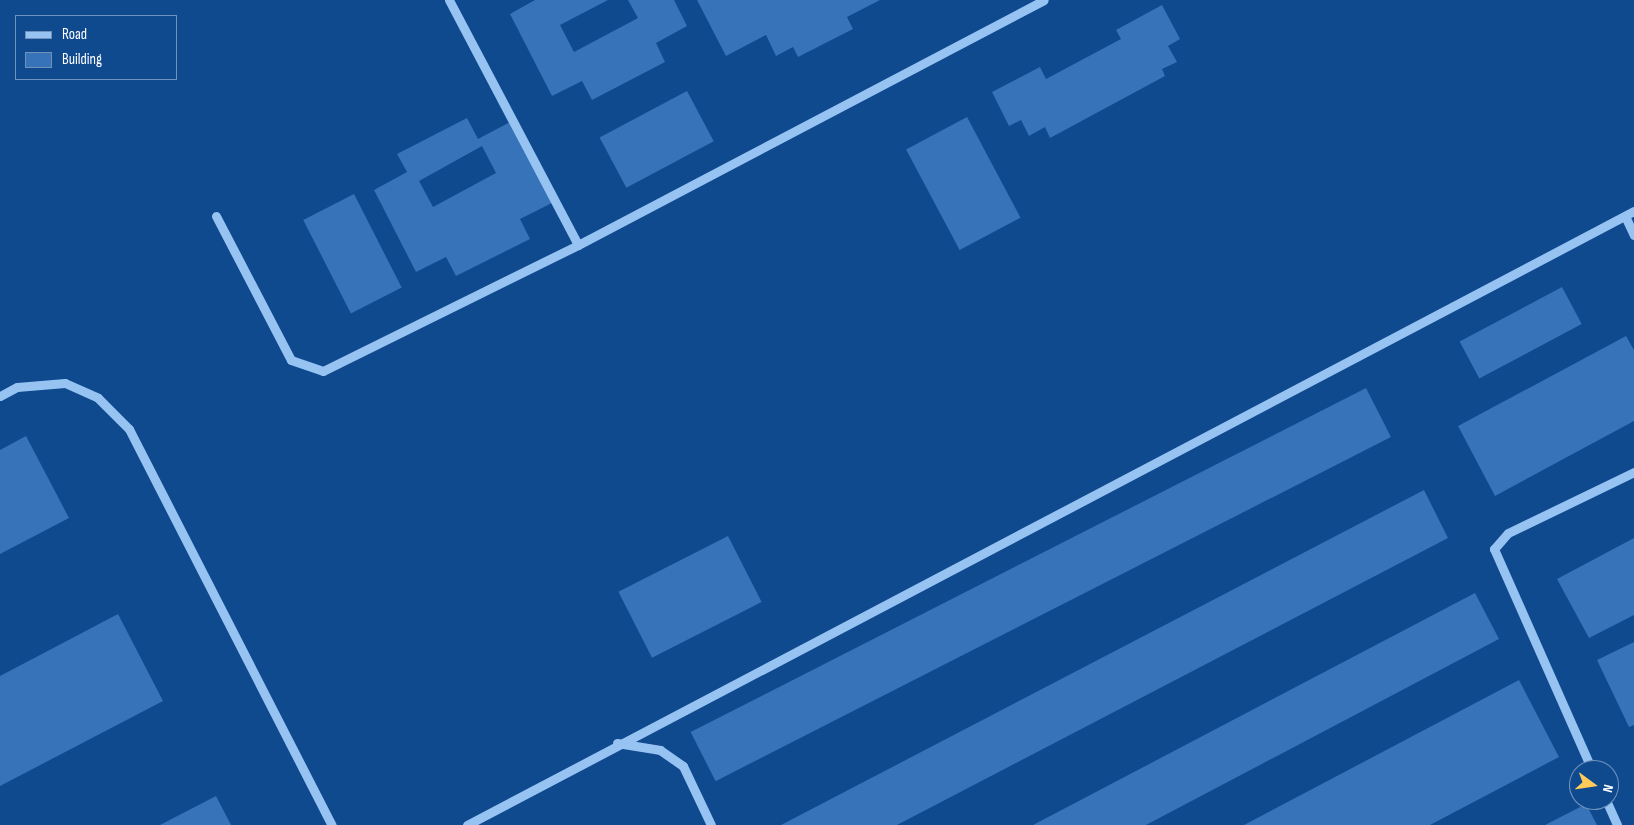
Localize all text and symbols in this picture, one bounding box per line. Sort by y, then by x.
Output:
legend [15,15,178,80]
text: Road [62,25,87,44]
text: Building [62,50,102,69]
north arrow [1569,760,1619,810]
text: N [1599,783,1617,794]

